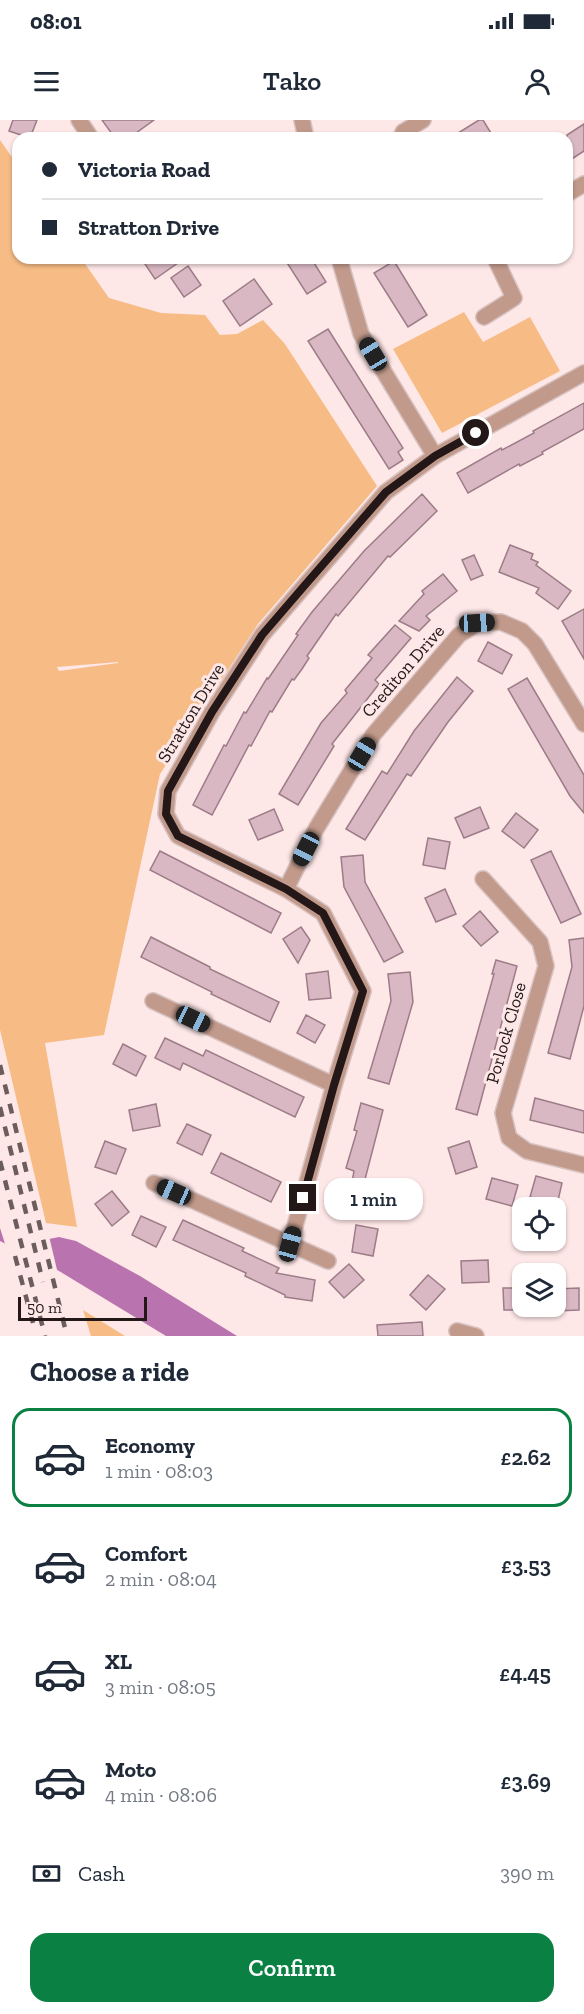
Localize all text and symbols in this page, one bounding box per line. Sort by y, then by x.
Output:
text: 08:01 [30,8,82,35]
icon: menu [30,65,63,98]
text: Tako [263,65,321,97]
icon: person [521,65,554,98]
text: Victoria Road [78,156,210,183]
text: Stratton Drive [78,214,219,241]
car [356,334,390,374]
route start [462,419,489,446]
car [459,613,495,633]
street label: Crediton Drive [357,620,449,722]
street label: Stratton Drive [153,659,229,767]
car [345,734,379,774]
car [290,829,322,869]
street label: Porlock Close [481,980,531,1086]
car [173,1003,213,1035]
car [154,1176,194,1208]
callout: 1 min [324,1177,423,1219]
route end [289,1184,316,1211]
text: 1 min [350,1187,397,1211]
map controls [512,1197,566,1317]
button: locate [512,1197,566,1251]
car [277,1224,303,1264]
button: layers [512,1263,566,1317]
scale bar [18,1294,147,1322]
text: 50 m [27,1298,62,1317]
text: Choose a ride [30,1356,189,1388]
icon: car [33,1431,87,1485]
text: Economy [105,1432,195,1459]
text: £2.62 [500,1444,551,1471]
text: 1 min · 08:03 [105,1459,213,1483]
icon: car [33,1539,87,1593]
text: Comfort [105,1540,187,1567]
text: £3.53 [501,1552,551,1579]
text: 2 min · 08:04 [105,1567,217,1591]
icon: car [33,1647,87,1701]
text: XL [105,1648,132,1675]
text: £4.45 [499,1660,551,1687]
text: 3 min · 08:05 [105,1675,216,1699]
icon: car [33,1755,87,1809]
text: Moto [105,1756,156,1783]
text: £3.69 [501,1768,551,1795]
text: 4 min · 08:06 [105,1783,217,1807]
icon: cash [30,1857,63,1890]
text: Cash [78,1860,125,1887]
text: 390 m [500,1861,554,1885]
button: Confirm [30,1933,554,2002]

